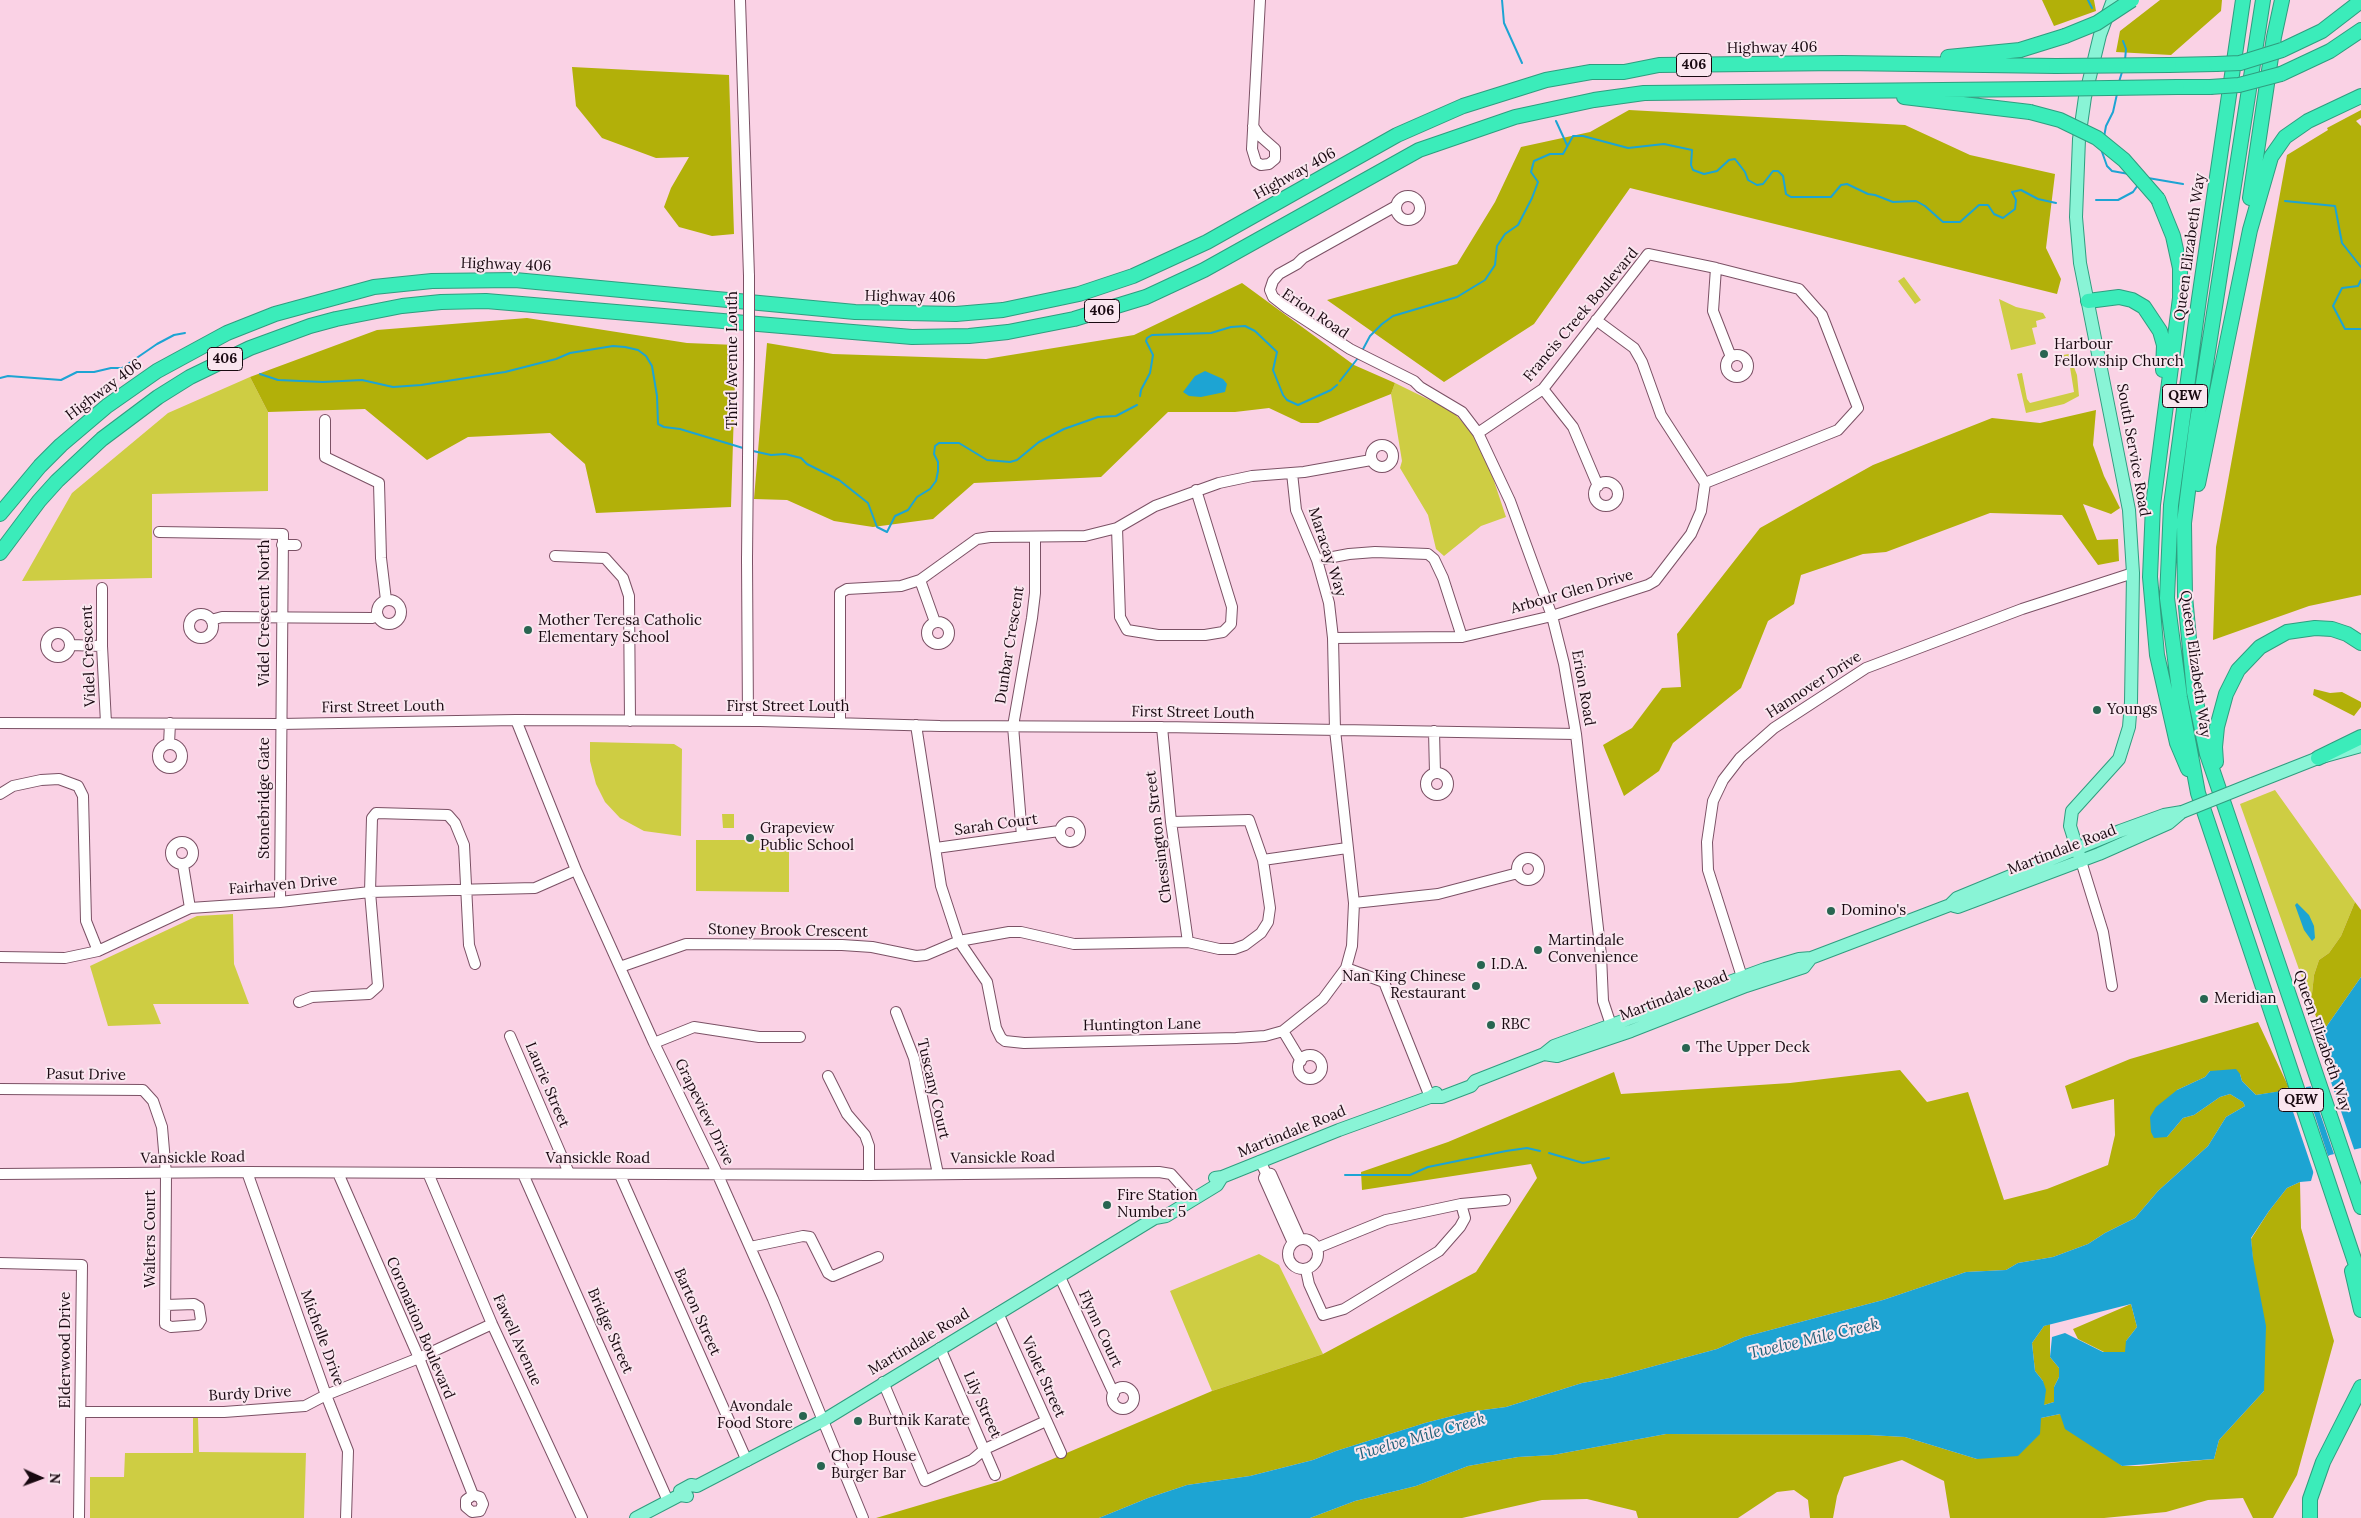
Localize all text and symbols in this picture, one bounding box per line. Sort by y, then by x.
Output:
street label: Highway 406 [1726,38,1818,58]
road number: 406 [1676,54,1712,76]
street label: Highway 406 [1251,144,1339,204]
street label: Queen Elizabeth Way [2171,172,2209,322]
street label: Francis Creek Boulevard [1520,244,1642,386]
street label: Highway 406 [460,254,552,276]
street label: Erion Road [1278,285,1352,343]
street label: Highway 406 [864,287,956,307]
street label: Third Avenue Louth [724,291,742,429]
road number: 406 [1084,300,1120,322]
place label: Harbour Fellowship Church [2054,336,2184,371]
road number: 406 [208,348,242,370]
marker: Harbour Fellowship Church [2038,348,2050,360]
street label: Highway 406 [62,355,146,425]
street label: South Service Road [2112,382,2154,518]
road number: QEW [2162,384,2208,408]
street label: Maracay Way [1304,505,1350,599]
street label: Videl Crescent North [256,539,274,687]
street label: Arbour Glen Drive [1509,566,1635,618]
street label: Dunbar Crescent [992,585,1028,705]
street label: Queen Elizabeth Way [2176,589,2214,739]
street label: Videl Crescent [78,605,100,707]
place label: Mother Teresa Catholic Elementary School [538,612,702,647]
marker: Mother Teresa Catholic Elementary School [522,624,534,636]
street label: Hannover Drive [1763,648,1865,722]
street label: Erion Road [1567,649,1599,727]
street label: First Street Louth [321,697,445,717]
street label: First Street Louth [726,698,850,716]
place label: Youngs [2107,701,2158,719]
street label: First Street Louth [1131,703,1255,723]
marker: Youngs [2091,704,2103,716]
street label: Stonebridge Gate [256,737,274,859]
street label: Chessington Street [1142,770,1176,904]
street label: Sarah Court [953,810,1039,840]
place label: Grapeview Public School [760,820,854,855]
street label: Martindale Road [2005,821,2119,879]
marker: Grapeview Public School [744,832,756,844]
street label: Fairhaven Drive [228,871,338,899]
place label: Domino's [1841,902,1906,920]
marker: Domino's [1825,905,1837,917]
street label: Stoney Brook Crescent [708,921,868,941]
place label: Martindale Convenience [1548,932,1638,967]
marker: Martindale Convenience [1532,944,1544,956]
place label: I.D.A. [1491,956,1528,974]
marker: I.D.A. [1475,959,1487,971]
street label: Martindale Road [1617,967,1731,1025]
place label: Nan King Chinese Restaurant [1342,968,1466,1003]
street label: Queen Elizabeth Way [2289,968,2355,1114]
marker: Nan King Chinese Restaurant [1470,980,1482,992]
place label: Meridian [2214,990,2277,1008]
marker: Meridian [2198,993,2210,1005]
street label: Huntington Lane [1083,1015,1201,1035]
place label: RBC [1501,1016,1530,1034]
marker: RBC [1485,1019,1497,1031]
street label: Tuscany Court [913,1037,953,1141]
place label: The Upper Deck [1696,1039,1810,1057]
street label: Laurie Street [521,1040,573,1130]
marker: The Upper Deck [1680,1042,1692,1054]
street label: Grapeview Drive [671,1056,737,1168]
street label: Pasut Drive [46,1065,126,1085]
road number: QEW [2278,1088,2324,1112]
street label: Martindale Road [1235,1102,1349,1162]
street label: Vansickle Road [141,1148,245,1168]
street label: Vansickle Road [951,1148,1055,1168]
street label: Vansickle Road [546,1150,650,1168]
place label: Fire Station Number 5 [1117,1187,1198,1222]
street label: Walters Court [142,1190,160,1288]
marker: Fire Station Number 5 [1101,1199,1113,1211]
street label: Coronation Boulevard [382,1254,458,1402]
street label: Barton Street [670,1265,724,1359]
street label: Bridge Street [583,1285,637,1377]
street label: Michelle Drive [296,1288,348,1388]
street label: Flynn Court [1074,1288,1126,1370]
street label: Elderwood Drive [57,1292,75,1408]
street label: Fawell Avenue [489,1292,545,1388]
street label: Martindale Road [865,1305,973,1379]
water label: Twelve Mile Creek [1747,1315,1881,1363]
street label: Violet Street [1017,1334,1069,1420]
street label: Lily Street [959,1369,1005,1441]
street label: Burdy Drive [208,1383,292,1405]
place label: Avondale Food Store [717,1398,793,1433]
water label: Twelve Mile Creek [1354,1409,1488,1465]
marker: Avondale Food Store [797,1410,809,1422]
place label: Burtnik Karate [868,1412,970,1430]
marker: Burtnik Karate [852,1415,864,1427]
place label: Chop House Burger Bar [831,1448,916,1483]
north arrow [15,1453,65,1503]
marker: Chop House Burger Bar [815,1460,827,1472]
text: N [46,1473,64,1484]

